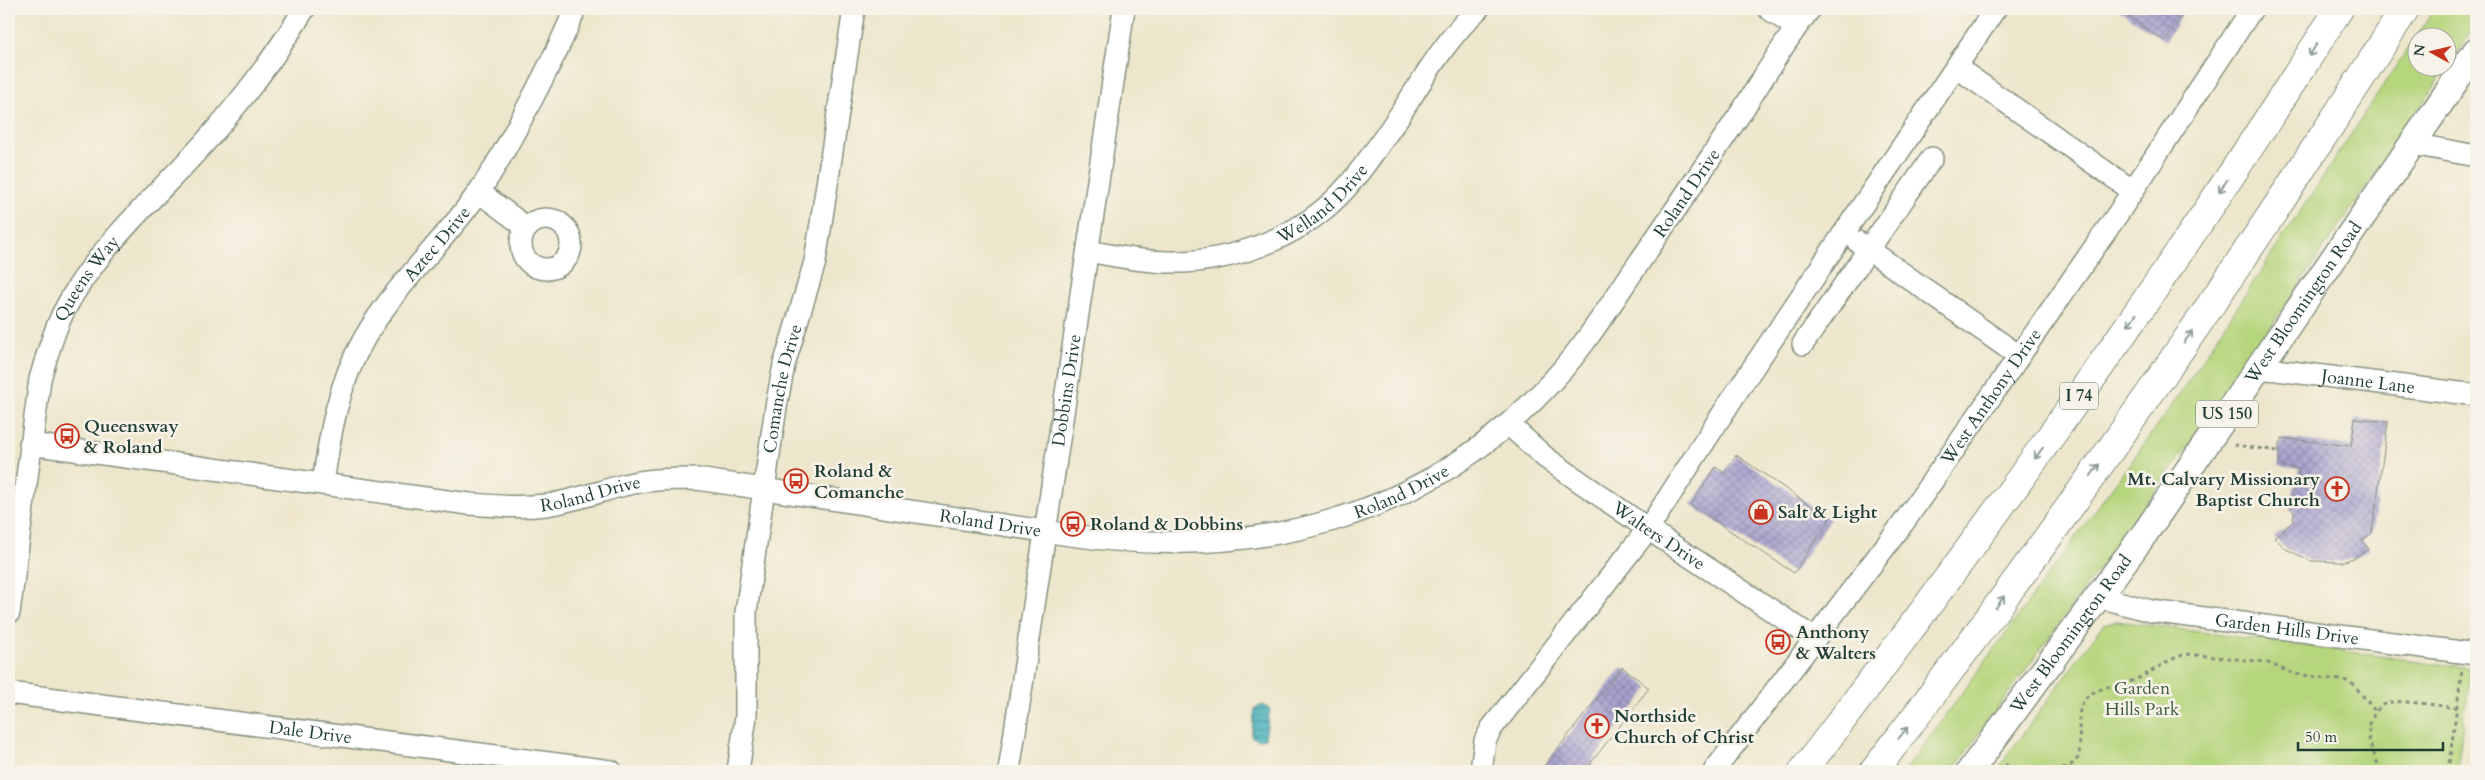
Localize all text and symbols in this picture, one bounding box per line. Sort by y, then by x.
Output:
north arrow [2408,28,2458,78]
one-way arrow [2307,43,2318,57]
text: N [2409,43,2430,58]
street label: Roland Drive [1647,143,1726,242]
street label: Welland Drive [1271,158,1374,250]
one-way arrow [2218,178,2228,192]
street label: Aztec Drive [398,201,476,287]
street label: West Bloomington Road [2238,216,2368,389]
street label: Queens Way [48,229,125,326]
one-way arrow [2127,313,2137,327]
street label: Comanche Drive [757,321,808,455]
street label: West Anthony Drive [1934,323,2047,471]
one-way arrow [2183,330,2193,344]
street label: Dobbins Drive [1046,332,1087,448]
street label: Joanne Lane [2317,363,2416,400]
road number: I 74 [2060,382,2098,410]
road number: US 150 [2196,400,2258,428]
place label: Queensway & Roland [84,414,180,460]
bus stop icon: Queensway & Roland [54,423,80,449]
one-way arrow [2033,446,2044,459]
street label: Roland Drive [1350,458,1454,525]
place label: Roland & Comanche [814,459,904,505]
one-way arrow [2090,464,2100,478]
place label: Mt. Calvary Missionary Baptist Church [2127,467,2321,513]
bus stop icon: Roland & Comanche [783,468,809,494]
street label: Roland Drive [539,469,642,518]
church icon: Mt. Calvary Missionary Baptist Church [2324,476,2350,502]
street label: Walters Drive [1607,495,1710,576]
shop icon: Salt & Light [1748,499,1774,525]
place label: Salt & Light [1778,500,1878,525]
street label: Roland Drive [938,503,1043,543]
bus stop icon: Roland & Dobbins [1060,511,1086,537]
place label: Roland & Dobbins [1090,512,1243,537]
street label: West Bloomington Road [2003,549,2138,719]
one-way arrow [1995,595,2005,609]
street label: Garden Hills Drive [2213,607,2361,651]
place label: Anthony & Walters [1796,620,1876,666]
bus stop icon: Anthony & Walters [1765,629,1791,655]
park label: Garden Hills Park [2105,676,2180,722]
place label: Northside Church of Christ [1614,704,1755,750]
church icon: Northside Church of Christ [1584,713,1610,739]
street label: Dale Drive [267,714,354,750]
scale bar [2298,720,2442,752]
one-way arrow [1898,727,1909,740]
text: 50 m [2305,727,2337,747]

